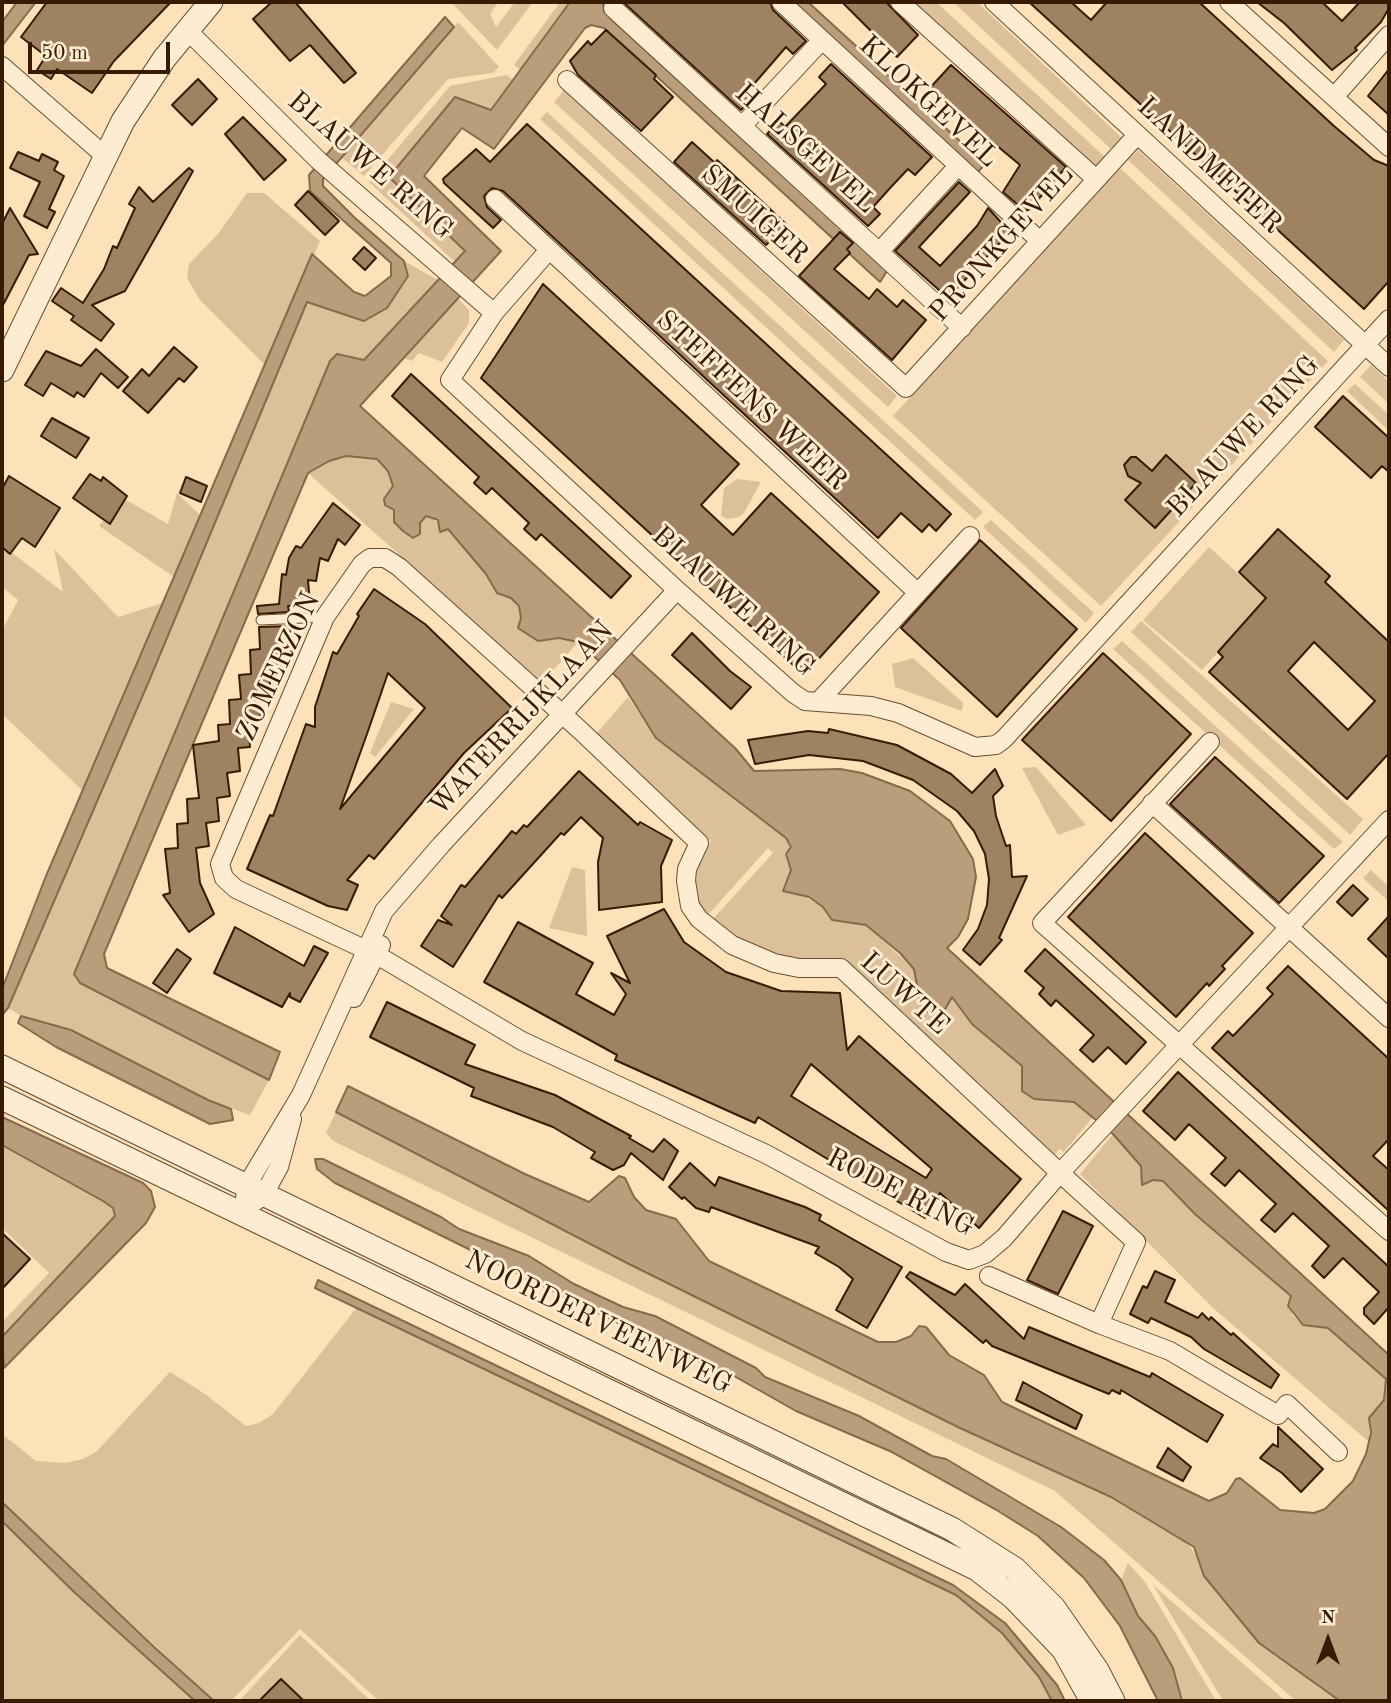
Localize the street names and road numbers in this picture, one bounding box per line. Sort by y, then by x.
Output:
street label: KLOKGEVEL [851,29,1005,175]
street label: HALSGEVEL [727,77,883,221]
street label: BLAUWE RING [280,85,460,247]
street label: LANDMETER [1130,90,1288,242]
street label: SMUIGER [693,158,815,272]
street label: PRONKGEVEL [923,159,1081,329]
street label: STEFFENS WEER [648,304,854,498]
street label: BLAUWE RING [1160,349,1328,525]
street label: BLAUWE RING [644,520,822,684]
street label: ZOMERZON [230,587,328,747]
street label: WATERRIJKLAAN [423,614,621,824]
street label: LUWTE [853,945,955,1043]
street label: RODE RING [820,1141,980,1245]
street label: NOORDERVEENWEG [459,1244,737,1402]

